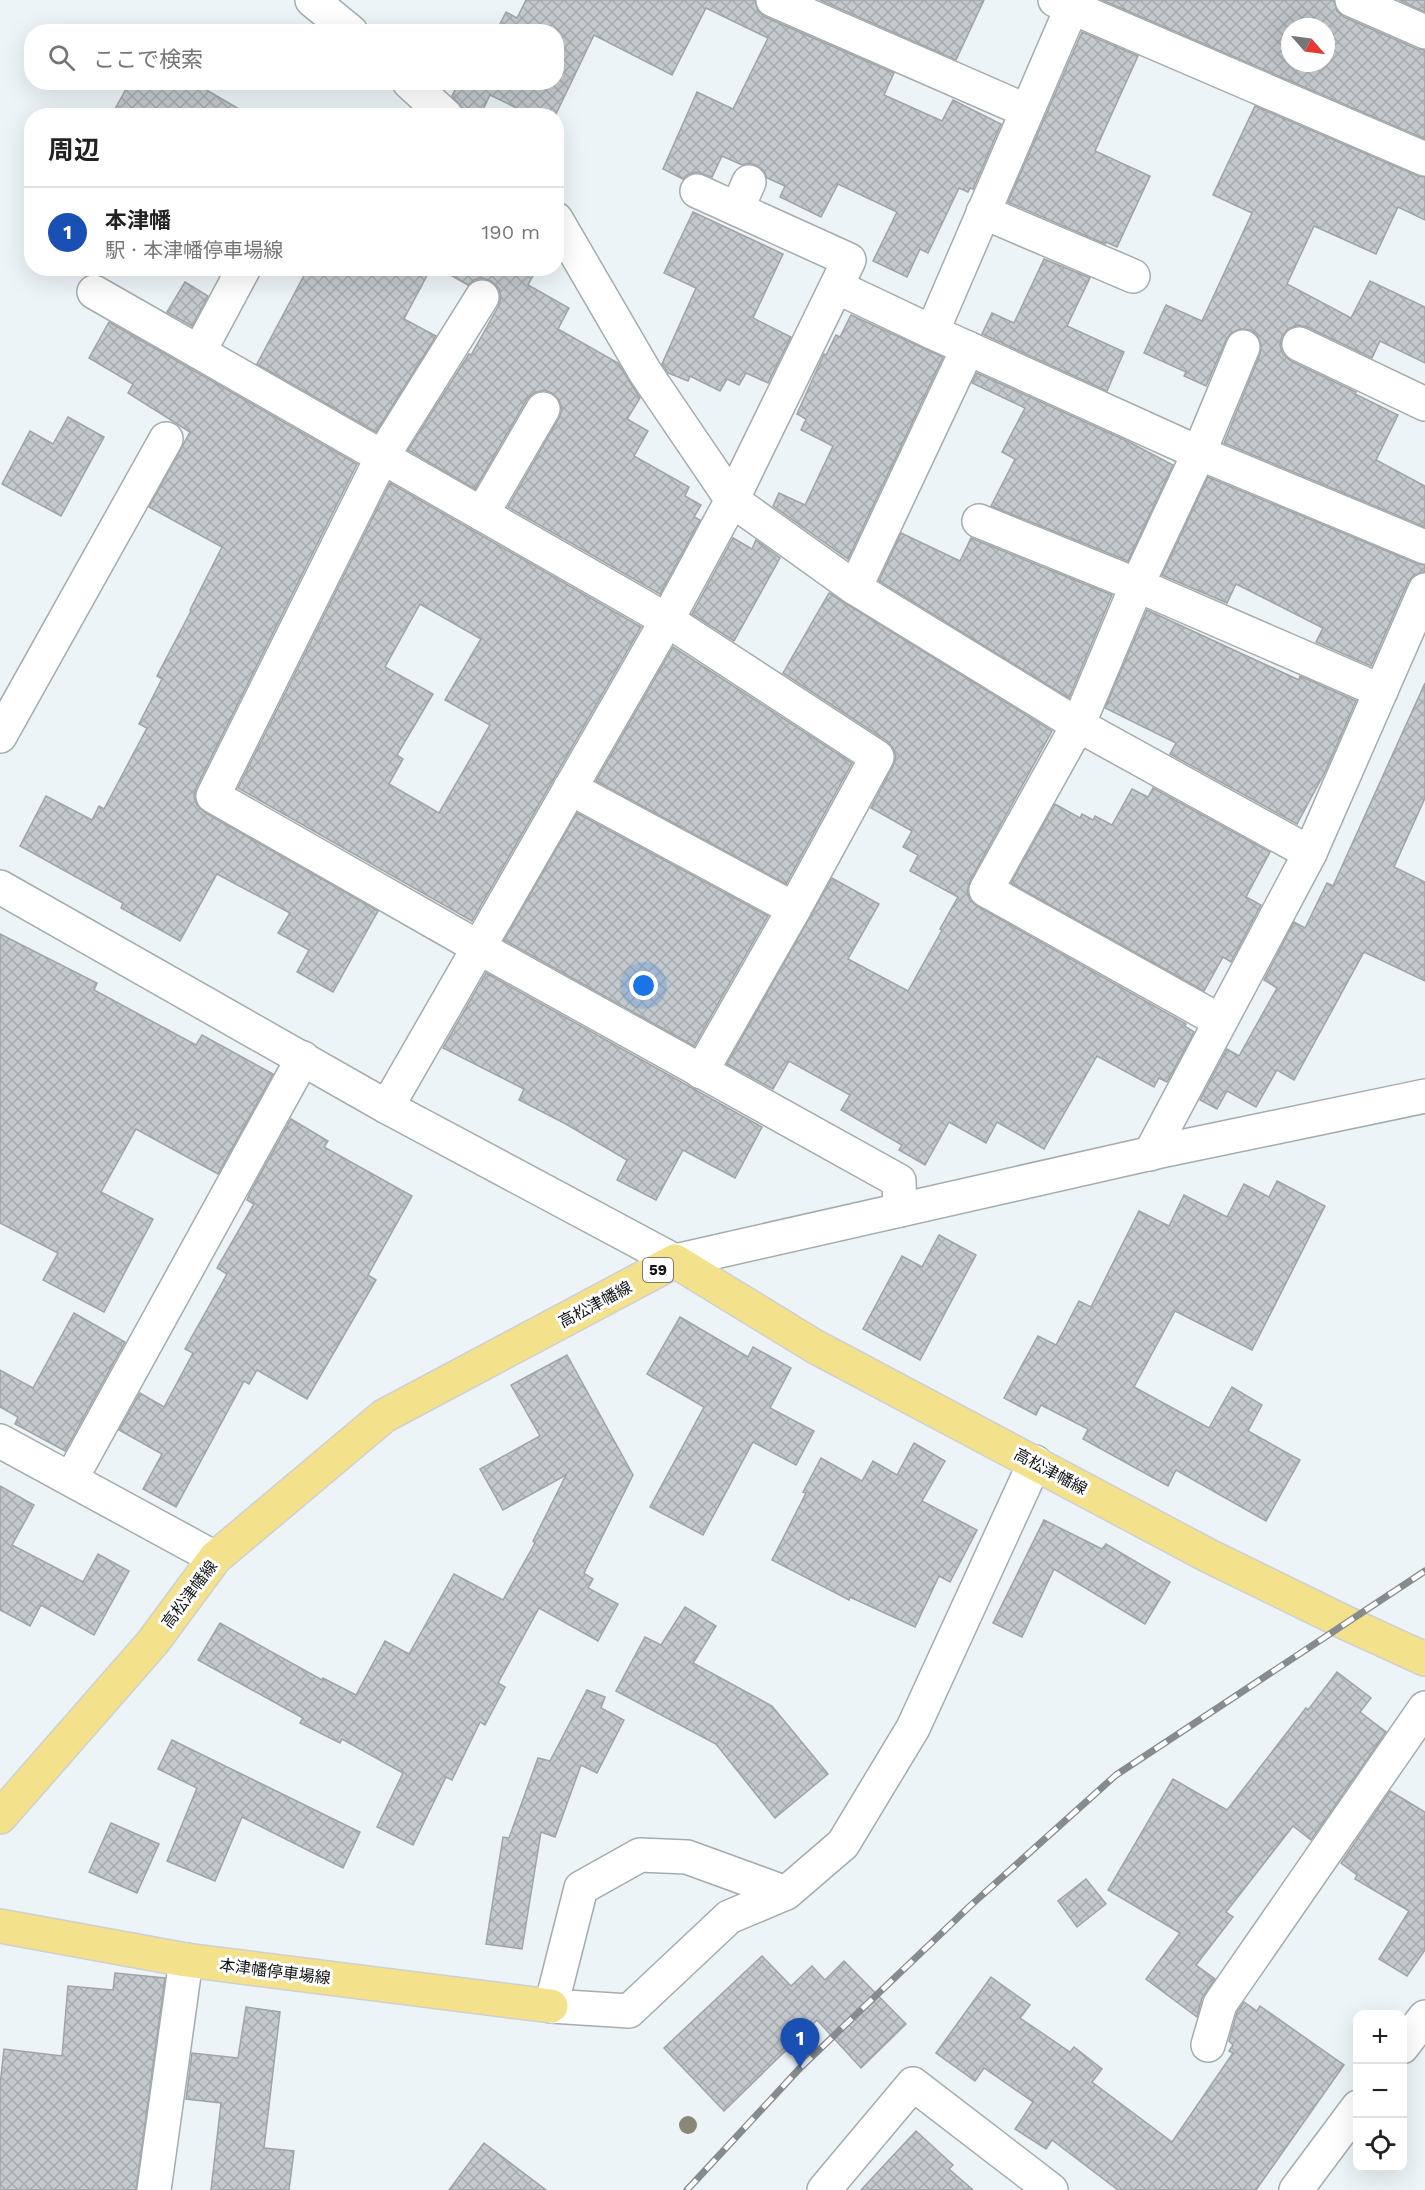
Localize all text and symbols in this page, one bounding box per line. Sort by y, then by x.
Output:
north arrow [1281,18,1335,72]
search box [24,24,564,90]
icon: search [45,41,78,74]
text: ここで検索 [93,47,203,72]
text: 周辺 [48,135,100,165]
text: 本津幡 [105,208,171,233]
text: 1 [63,220,72,244]
text: 190 m [482,220,540,244]
text: 駅 · 本津幡停車場線 [105,238,283,262]
your location [629,971,658,1000]
road number: 59 [643,1258,673,1282]
street label: 高松津幡線 [555,1277,635,1332]
street label: 高松津幡線 [1011,1444,1091,1499]
street label: 高松津幡線 [158,1557,221,1632]
street label: 本津幡停車場線 [218,1955,332,1988]
map controls [1353,2010,1407,2172]
button: + [1353,2010,1407,2064]
pin: 1 [780,2018,820,2068]
button: − [1353,2064,1407,2118]
button: locate [1353,2118,1407,2172]

